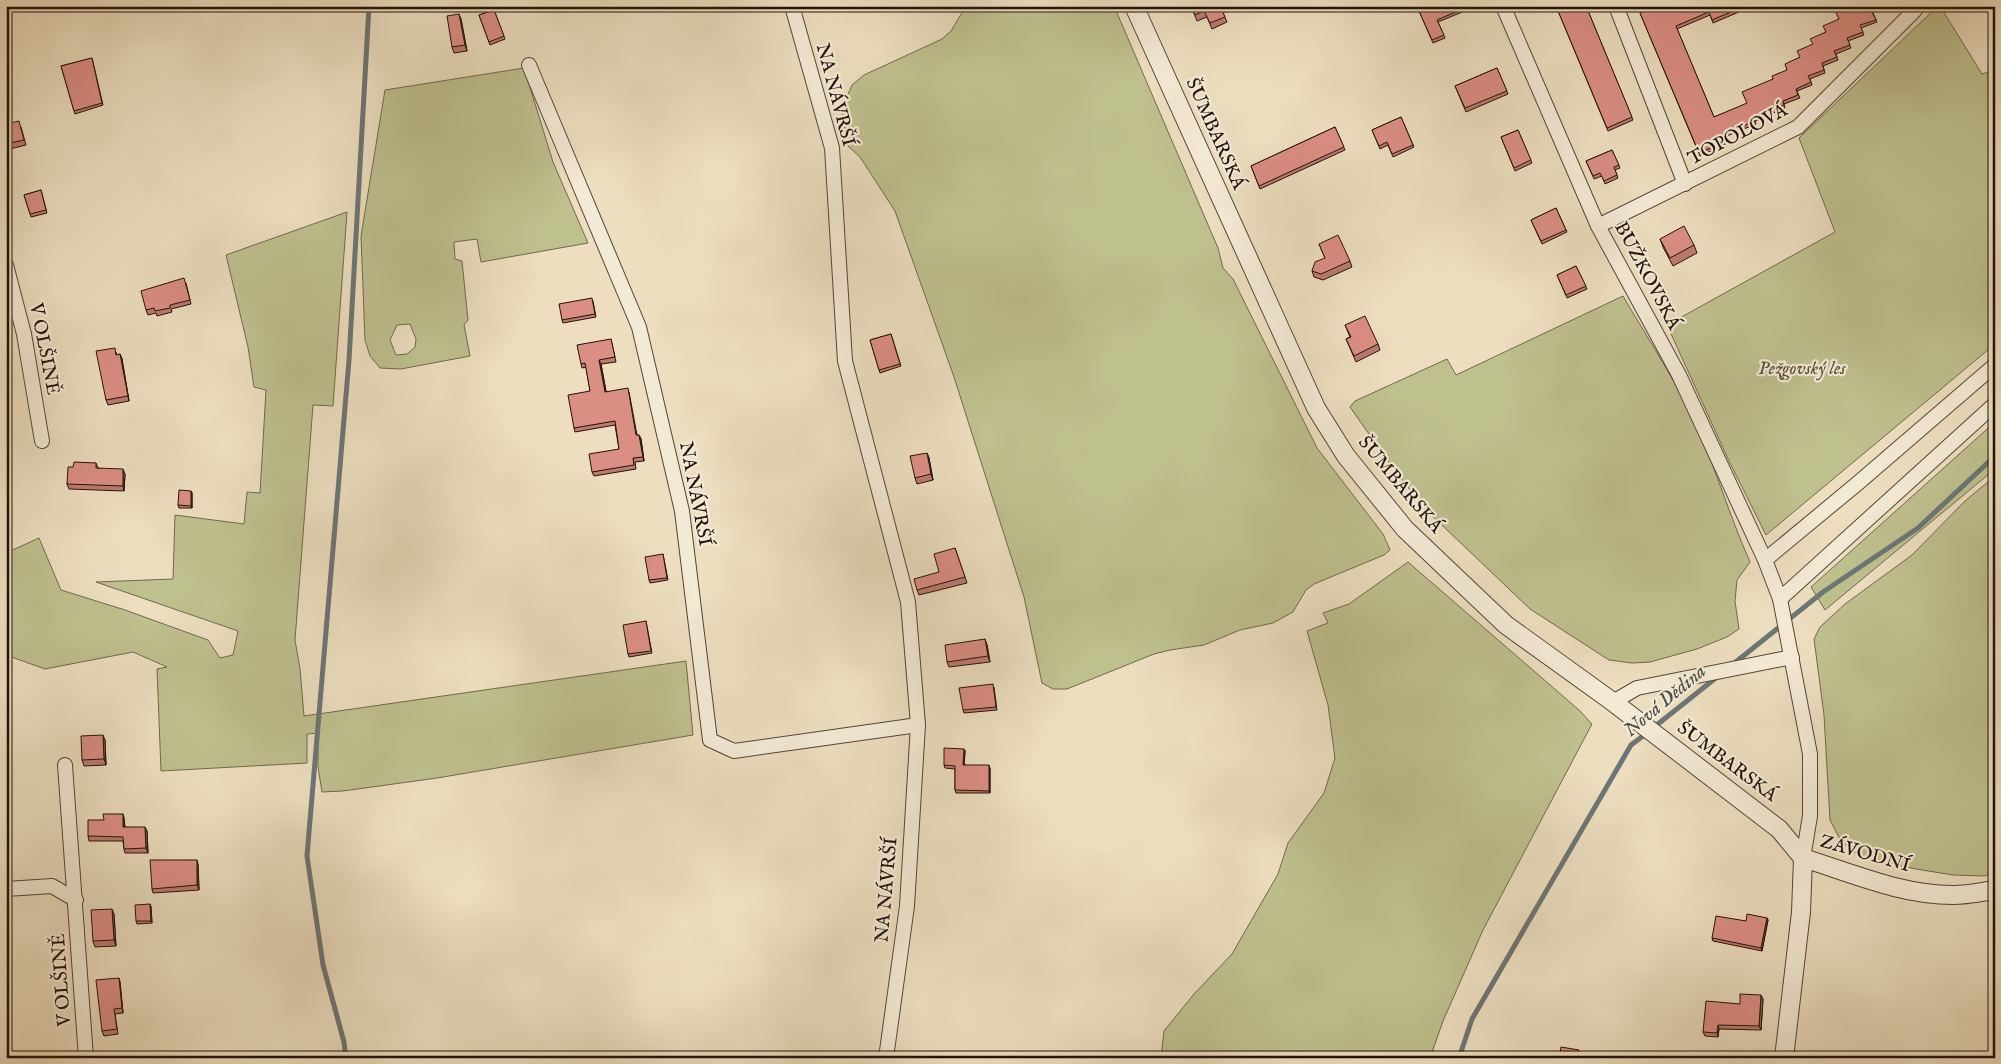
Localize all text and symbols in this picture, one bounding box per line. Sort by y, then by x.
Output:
street label: NA NÁVRŠÍ [810,41,861,150]
street label: ŠUMBARSKÁ [1180,74,1252,195]
street label: TOPOLOVÁ [1684,97,1793,171]
street label: BUŽKOVSKÁ [1608,217,1687,335]
street label: V OLŠINĚ [23,300,66,397]
park label: Pežgovský les [1758,357,1846,381]
street label: ŠUMBARSKÁ [1352,431,1449,539]
street label: NA NÁVRŠÍ [673,440,718,549]
water label: Nová Dědina [1619,659,1711,743]
street label: ŠUMBARSKÁ [1672,716,1784,808]
street label: ZÁVODNÍ [1817,829,1914,879]
street label: NA NÁVRŠÍ [869,835,904,944]
street label: V OLŠINĚ [46,933,77,1028]

